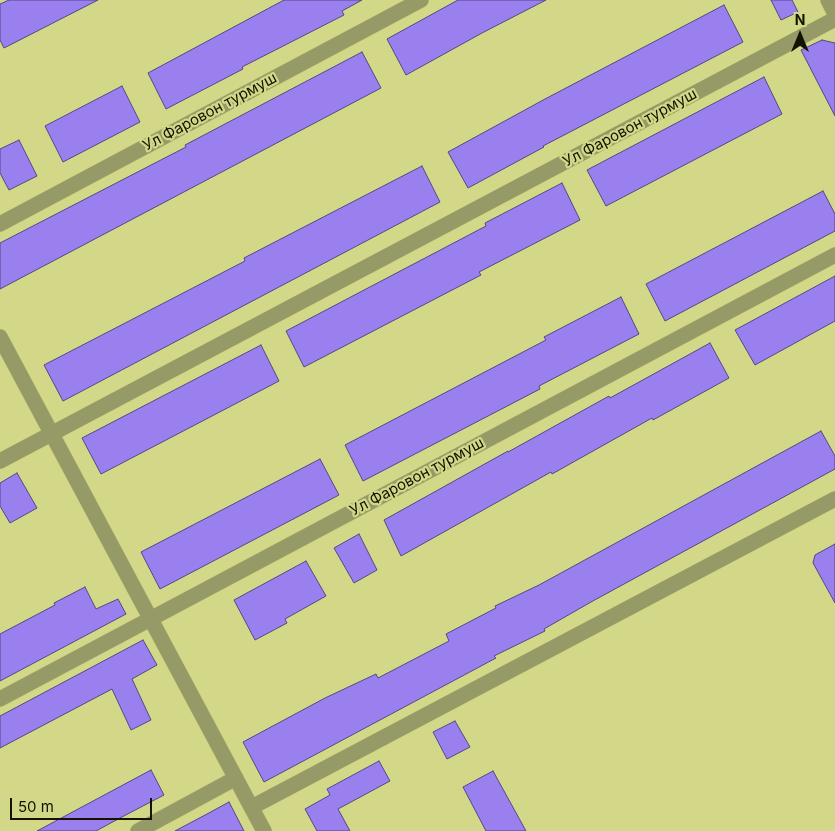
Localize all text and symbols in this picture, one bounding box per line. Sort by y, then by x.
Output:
north arrow [775,10,825,60]
text: N [795,11,805,28]
street label: Ул Фаровон турмуш [140,69,280,155]
street label: Ул Фаровон турмуш [560,85,700,171]
street label: Ул Фаровон турмуш [347,434,487,520]
scale bar [12,788,155,820]
text: 50 m [18,797,54,816]

